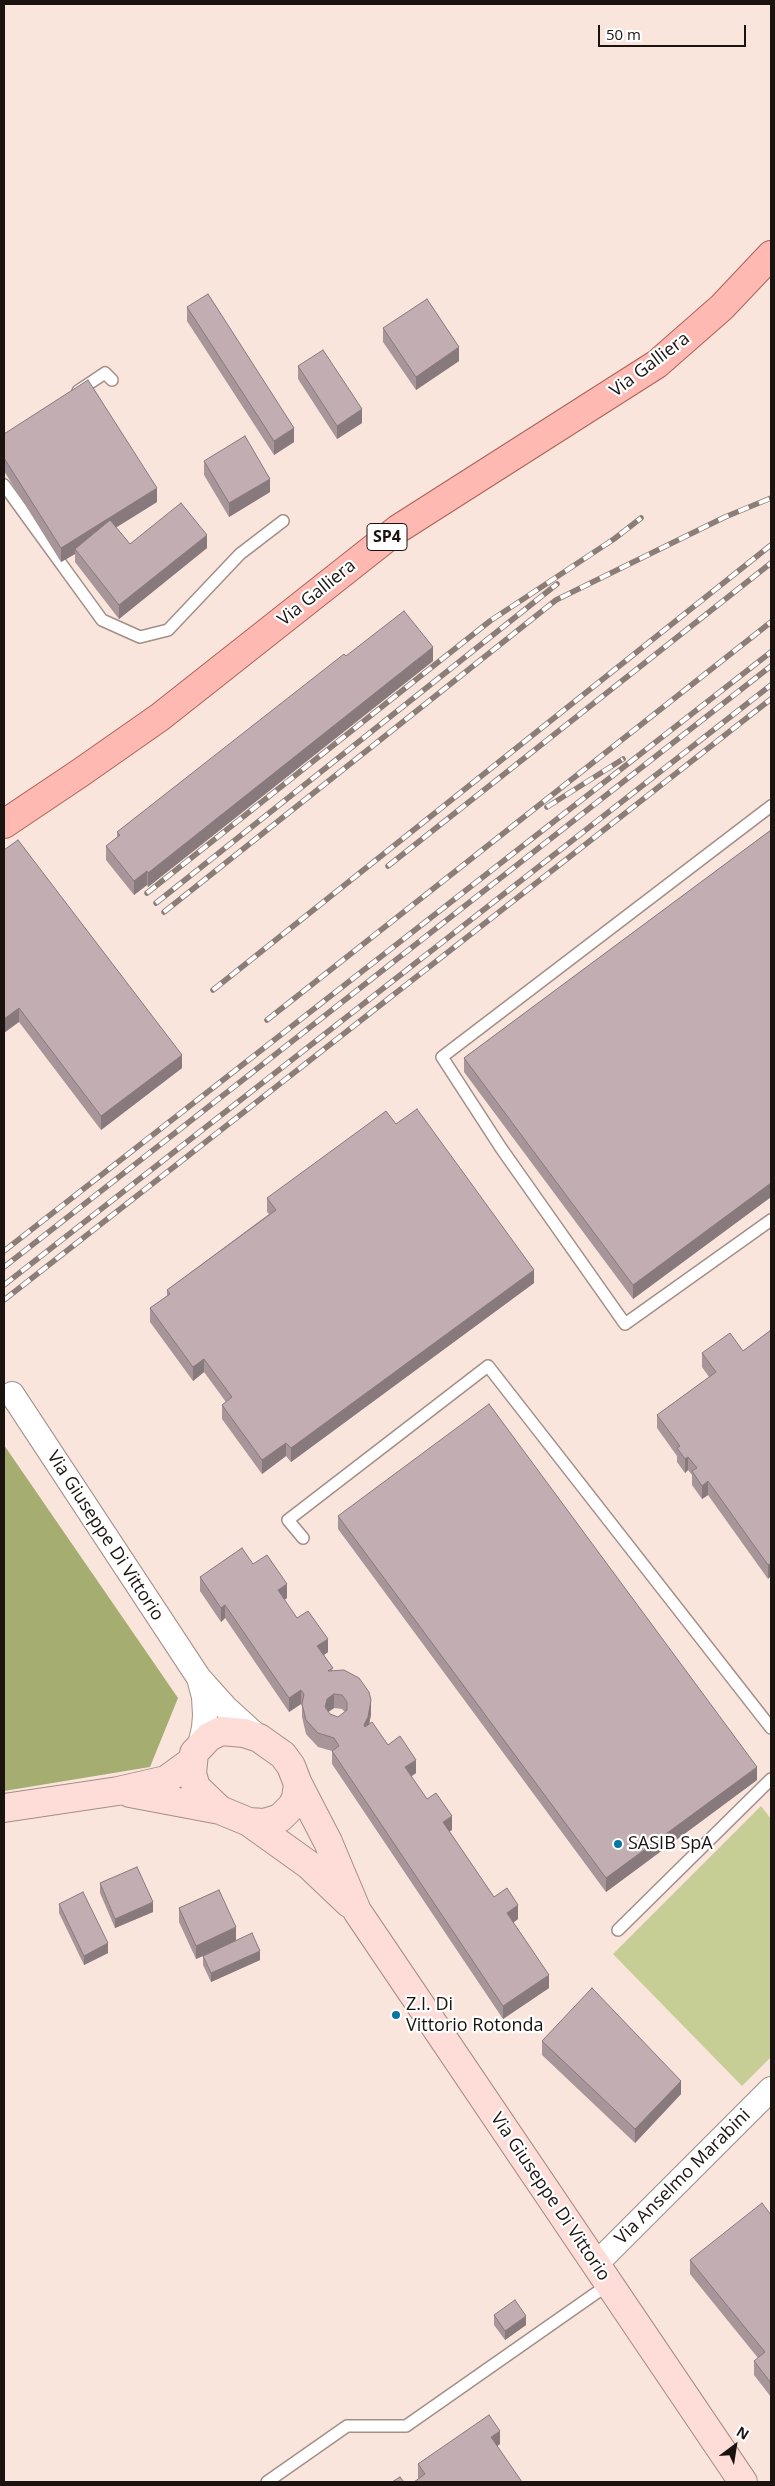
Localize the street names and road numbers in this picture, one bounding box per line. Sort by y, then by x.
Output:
street label: Via Galliera [606,328,694,402]
road number: SP4 [367,524,407,550]
street label: Via Galliera [274,555,360,631]
street label: Via Giuseppe Di Vittorio [42,1447,168,1625]
street label: Via Anselmo Marabini [611,2105,755,2249]
street label: Via Giuseppe Di Vittorio [486,2109,614,2285]

